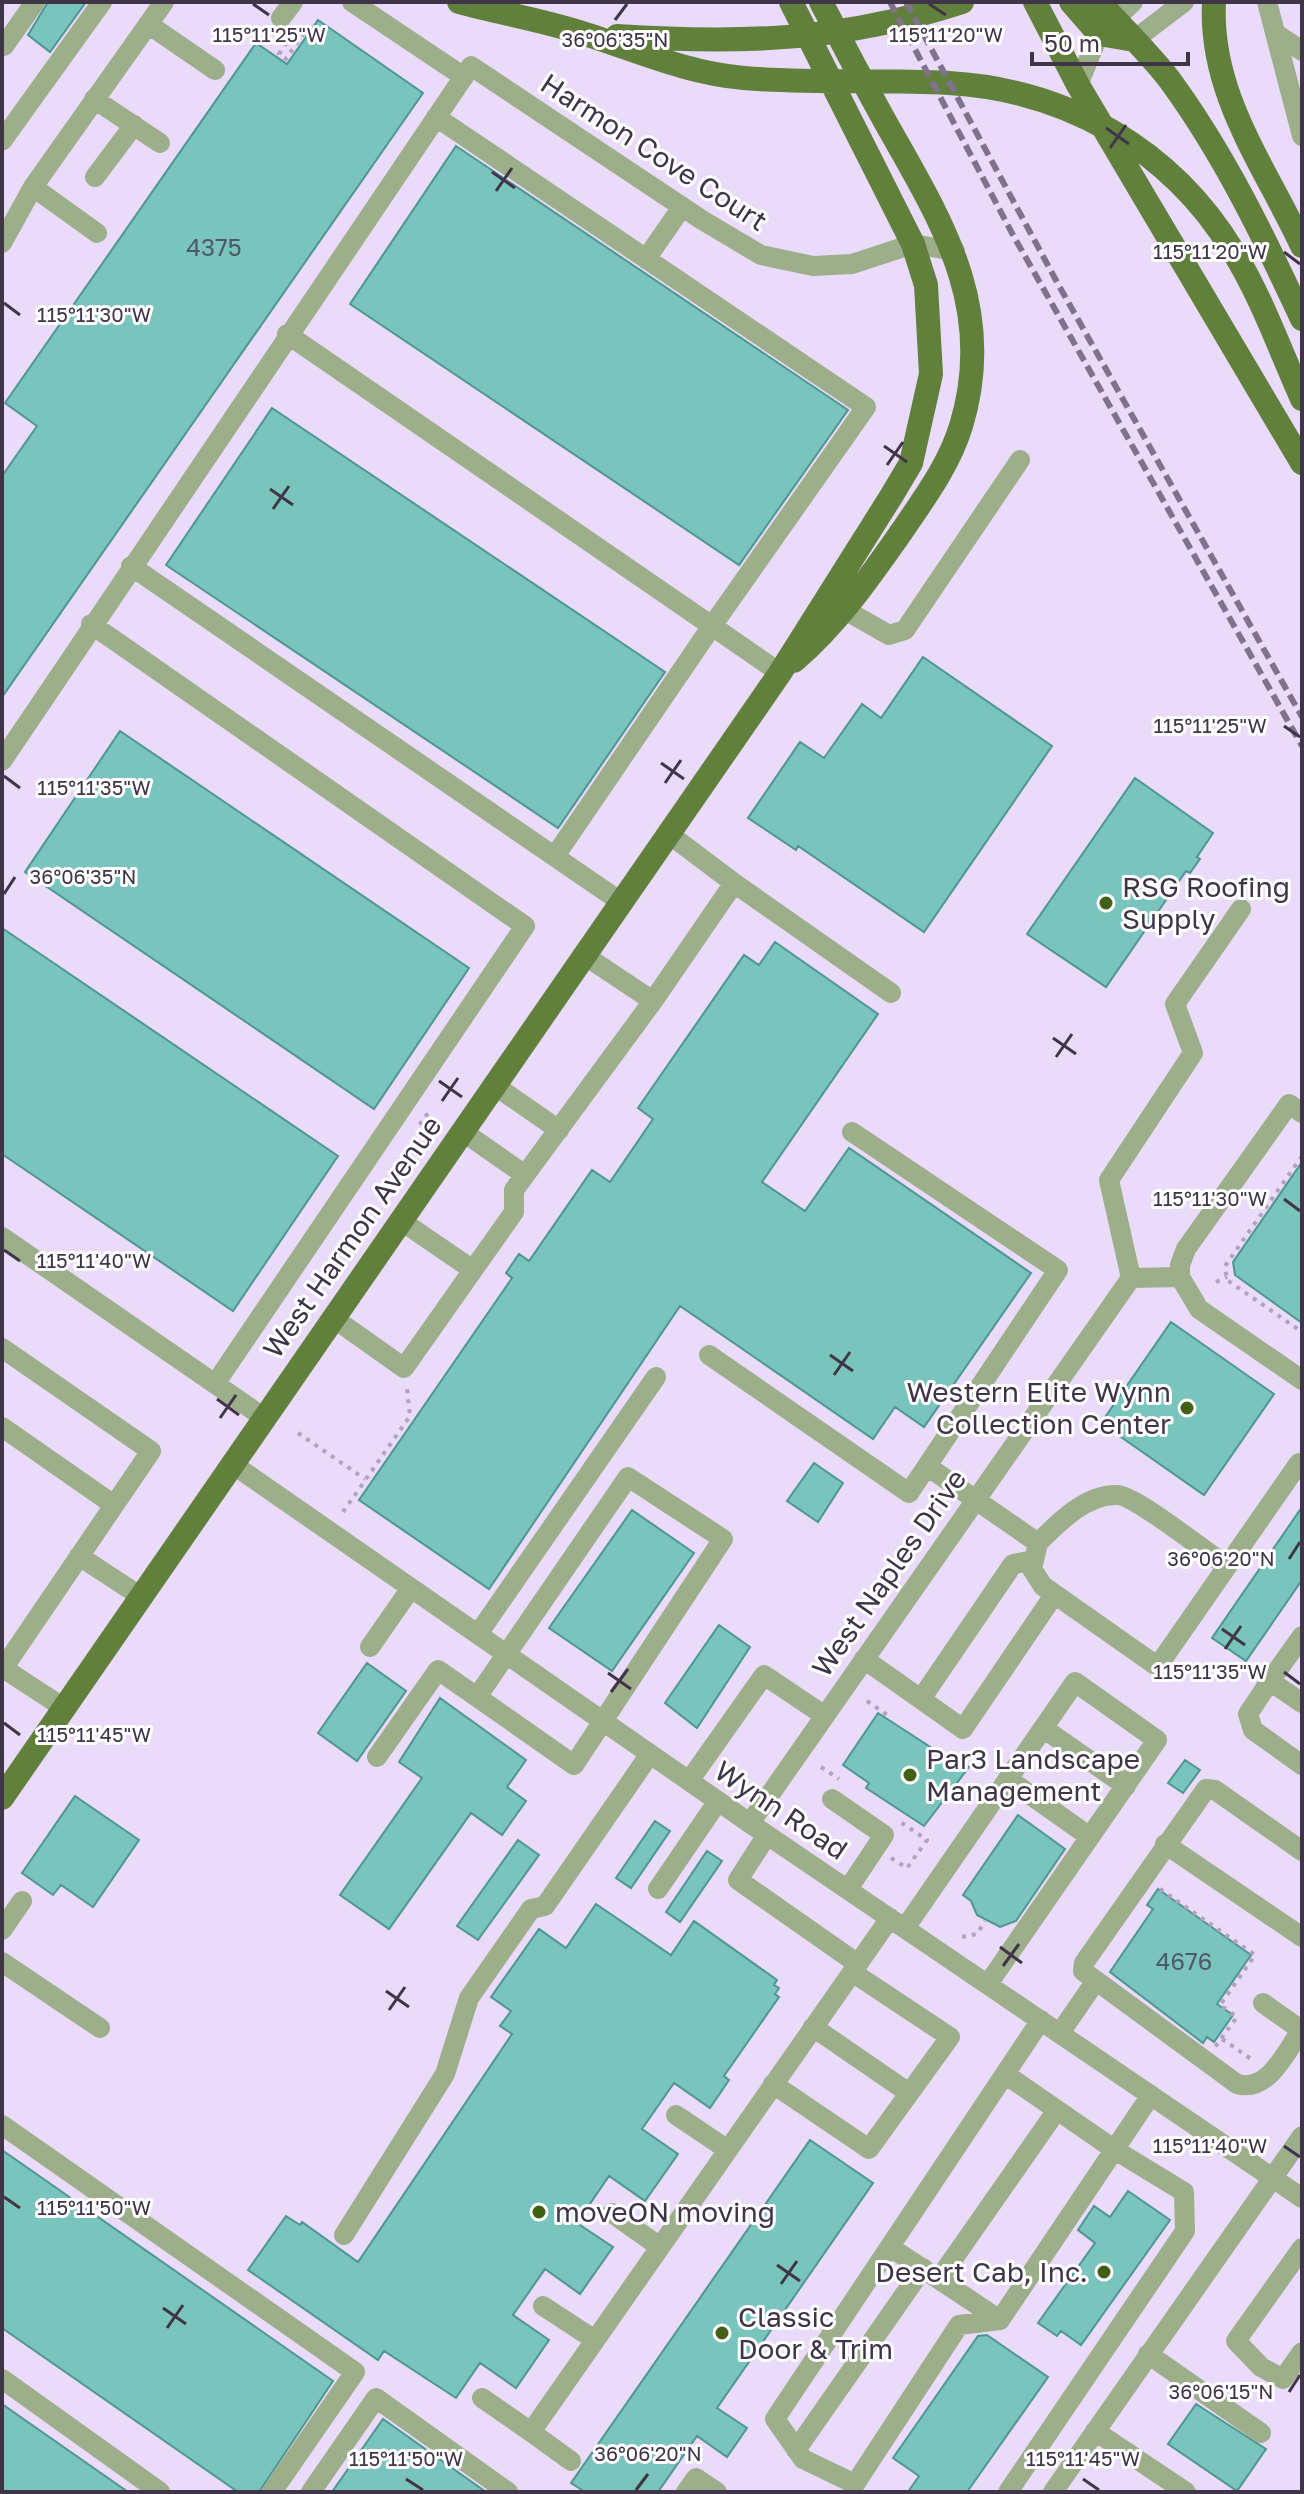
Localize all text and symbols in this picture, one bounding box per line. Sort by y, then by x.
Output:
scale bar [1032,16,1188,66]
text: 115°11'25"W [212,22,326,46]
text: 115°11'20"W [889,22,1003,46]
text: 36°06'35"N [562,27,668,51]
text: 50 m [1044,28,1100,57]
street label: Harmon Cove Court [535,66,774,237]
house number: 4375 [186,232,242,261]
text: 115°11'20"W [1153,239,1267,263]
text: 115°11'30"W [37,302,151,326]
text: 115°11'25"W [1153,713,1267,737]
text: 115°11'35"W [37,775,151,799]
text: 36°06'35"N [30,864,136,888]
place label: RSG Roofing Supply [1122,870,1290,935]
marker: RSG Roofing Supply [1097,894,1115,912]
street label: West Harmon Avenue [256,1109,448,1364]
text: 115°11'30"W [1153,1186,1267,1210]
text: 115°11'40"W [37,1248,151,1272]
place label: Western Elite Wynn Collection Center [907,1375,1171,1440]
marker: Western Elite Wynn Collection Center [1178,1399,1196,1417]
street label: West Naples Drive [805,1463,973,1683]
text: 36°06'20"N [1167,1546,1275,1570]
text: 115°11'35"W [1153,1659,1267,1683]
text: 115°11'45"W [37,1722,151,1746]
place label: Par3 Landscape Management [926,1742,1140,1807]
street label: Wynn Road [709,1753,854,1866]
marker: Par3 Landscape Management [901,1766,919,1784]
house number: 4676 [1156,1946,1212,1975]
text: 115°11'40"W [1153,2133,1267,2157]
text: 115°11'50"W [37,2195,151,2219]
place label: moveON moving [555,2195,775,2228]
marker: moveON moving [530,2203,548,2221]
place label: Desert Cab, Inc. [875,2255,1088,2288]
marker: Desert Cab, Inc. [1095,2263,1113,2281]
place label: Classic Door & Trim [738,2300,893,2365]
marker: Classic Door & Trim [713,2324,731,2342]
text: 36°06'15"N [1169,2379,1273,2403]
text: 36°06'20"N [594,2441,702,2465]
text: 115°11'50"W [349,2446,463,2470]
text: 115°11'45"W [1026,2446,1140,2470]

